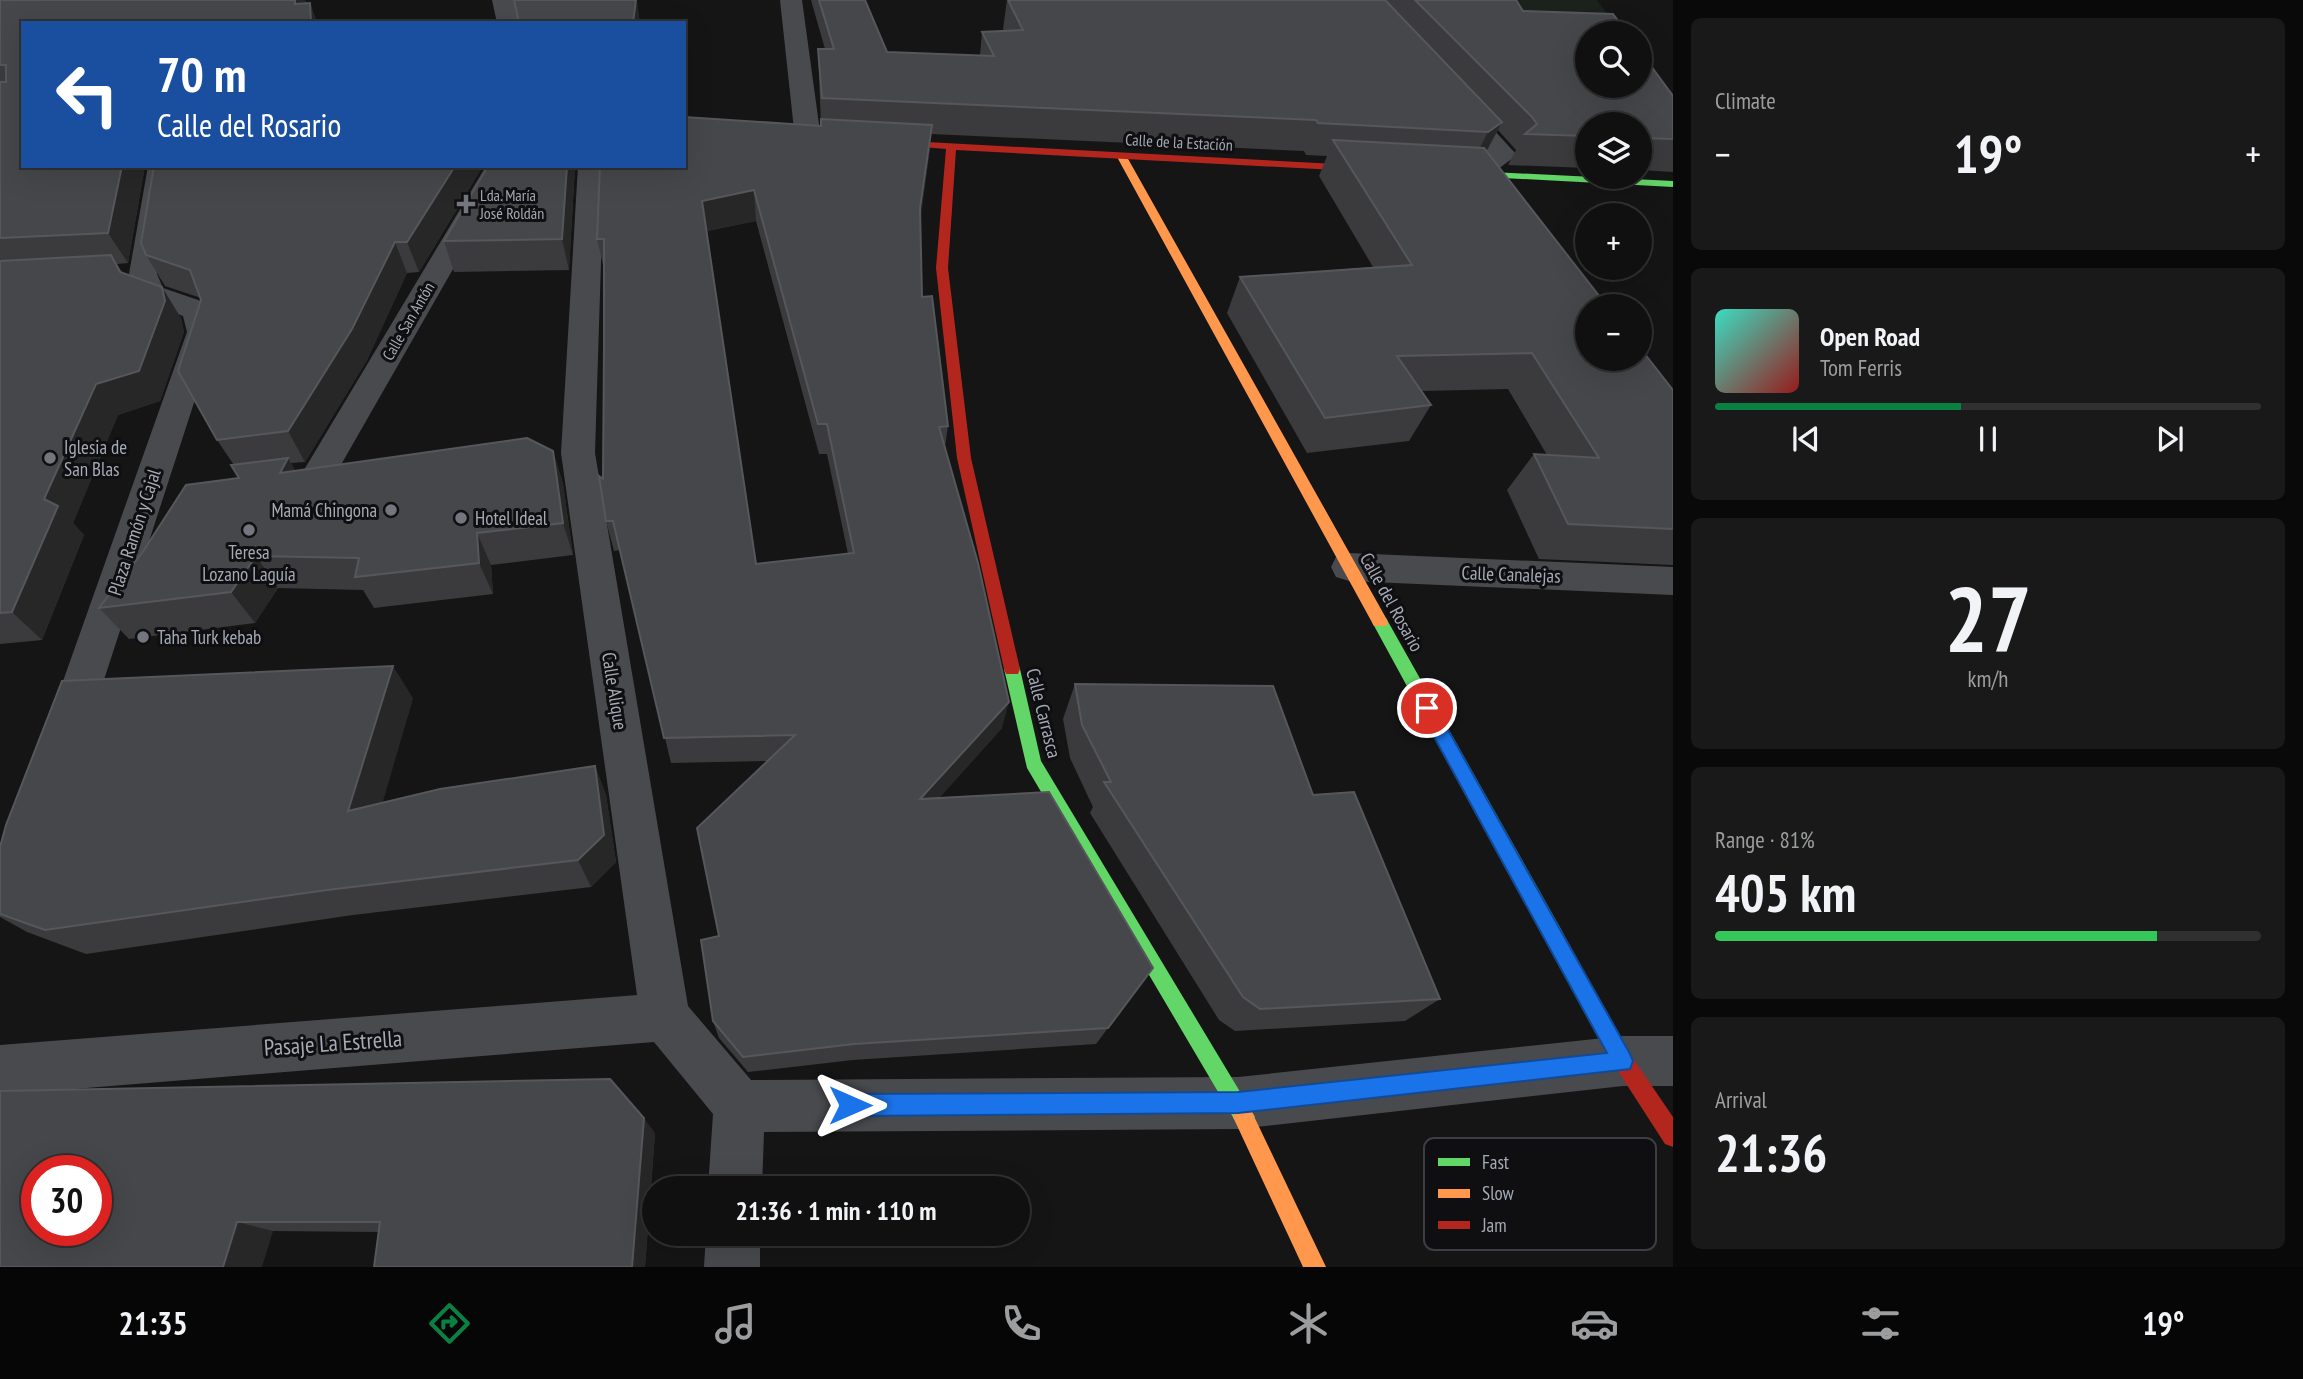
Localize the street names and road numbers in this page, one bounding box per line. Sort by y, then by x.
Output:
street label: Calle de la Estación [1125,129,1233,155]
street label: Calle San Antón [378,278,438,364]
street label: Plaza Ramón y Cajal [102,465,166,598]
street label: Calle del Rosario [1355,548,1429,656]
street label: Calle Canalejas [1461,560,1561,588]
street label: Calle Alique [597,651,633,732]
street label: Calle Carrasca [1021,666,1067,760]
street label: Pasaje La Estrella [263,1023,403,1062]

